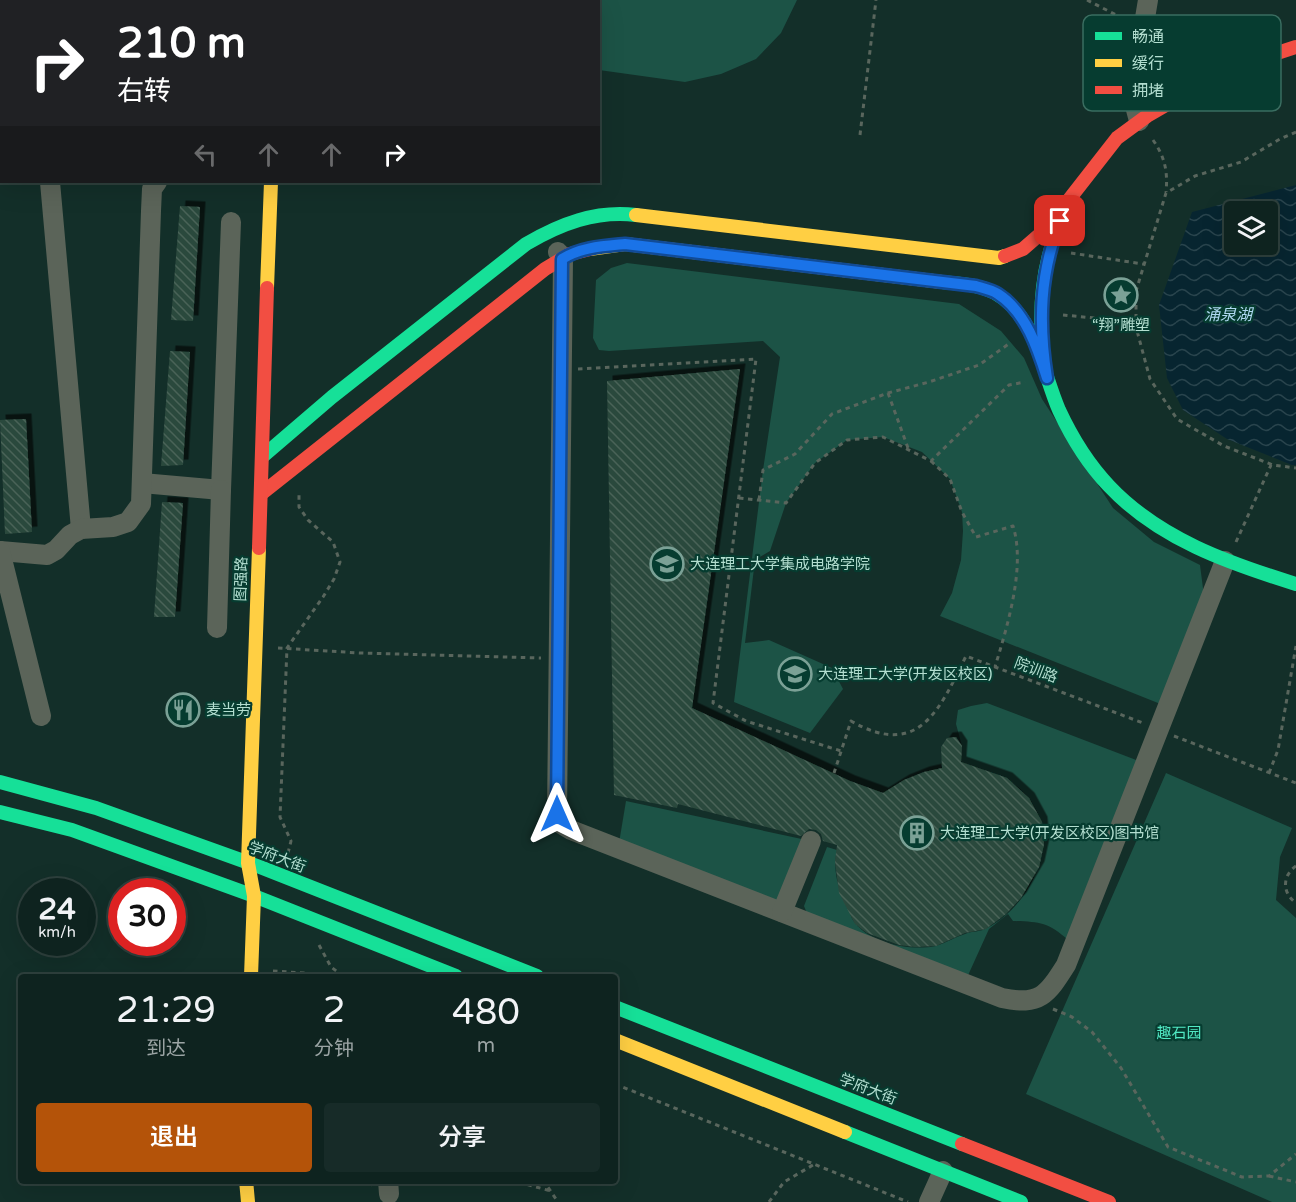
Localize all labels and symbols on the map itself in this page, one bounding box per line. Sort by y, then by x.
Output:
legend [1083,15,1281,111]
text: 畅通 [1132,27,1164,47]
text: 缓行 [1132,54,1164,74]
text: 拥堵 [1132,81,1164,101]
pin [1034,195,1085,246]
place icon: “翔”雕塑 [1103,277,1139,313]
water label: 涌泉湖 [1204,305,1255,325]
place label: “翔”雕塑 [1092,316,1150,334]
school or university icon: 大连理工大学集成电路学院 [649,546,685,582]
place label: 大连理工大学集成电路学院 [690,555,870,573]
street label: 图强路 [231,556,251,602]
street label: 院训路 [1012,654,1060,686]
school or university icon: 大连理工大学(开发区校区) [777,656,813,692]
place label: 大连理工大学(开发区校区) [818,665,992,683]
restaurant icon: 麦当劳 [165,692,201,728]
place label: 麦当劳 [206,701,251,719]
position arrow [525,782,589,846]
building icon: 大连理工大学(开发区校区)图书馆 [899,815,935,851]
place label: 大连理工大学(开发区校区)图书馆 [940,824,1159,842]
street label: 学府大街 [246,838,308,876]
speed limit sign: 30 [108,878,186,956]
park label: 趣石园 [1156,1024,1202,1042]
street label: 学府大街 [837,1070,899,1108]

